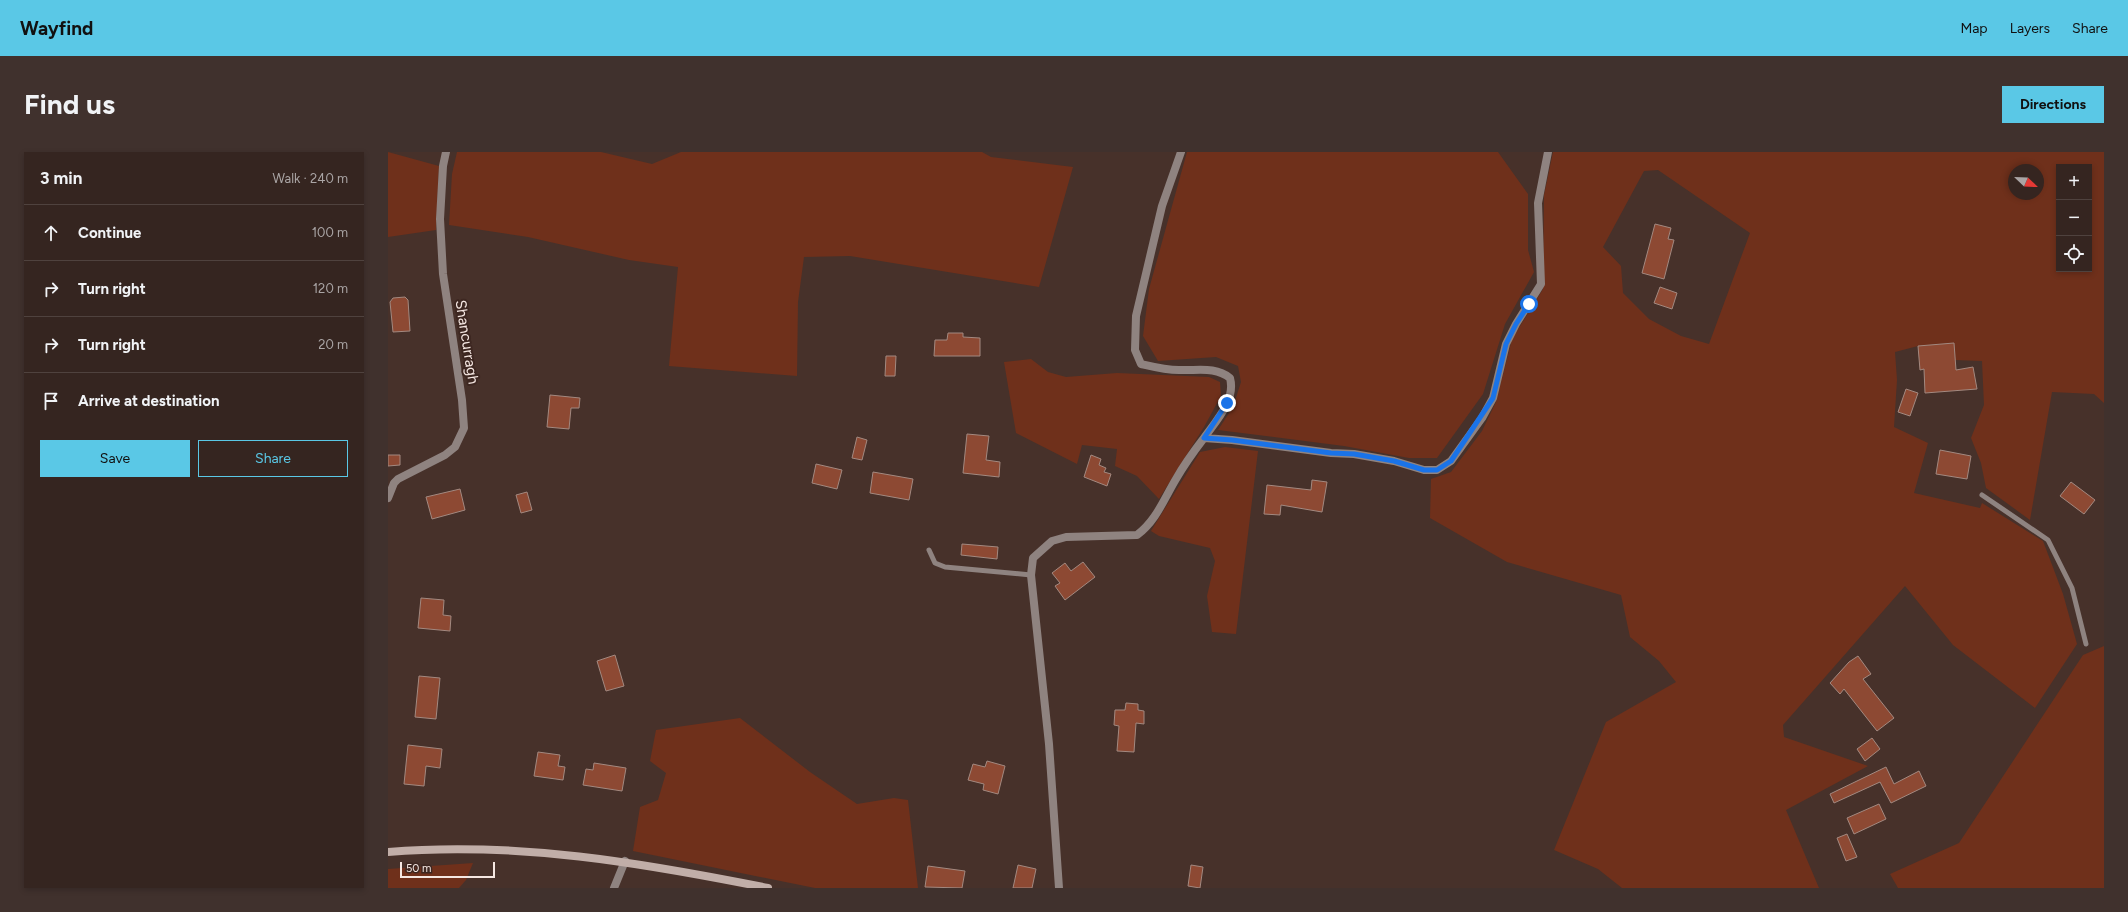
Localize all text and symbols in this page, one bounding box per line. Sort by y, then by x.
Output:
text: Wayfind [20,17,93,40]
text: Map [1960,20,1988,37]
text: Layers [2010,20,2050,37]
text: Share [2072,20,2108,37]
button: Directions [2002,86,2104,123]
text: Find us [24,87,115,121]
north arrow [2008,164,2044,200]
map controls [2056,164,2092,272]
button: + [2056,164,2092,200]
text: 3 min [40,168,82,188]
text: Walk · 240 m [273,171,348,186]
button: − [2056,200,2092,236]
icon: ahead [40,222,62,244]
text: Continue [78,224,141,242]
text: 100 m [312,225,348,240]
button: locate [2056,236,2092,272]
icon: right [40,278,62,300]
text: Turn right [78,280,146,298]
text: 120 m [313,281,348,296]
route start [1520,295,1538,313]
street label: Shancurragh [451,299,483,385]
icon: right [40,334,62,356]
text: Turn right [78,336,146,354]
text: 20 m [318,337,348,352]
icon: arrive [40,390,62,412]
text: Arrive at destination [78,392,219,410]
route end [1218,394,1236,412]
button: Save [40,440,190,477]
button: Share [198,440,348,477]
scale bar [400,860,495,879]
text: 50 m [406,862,431,875]

